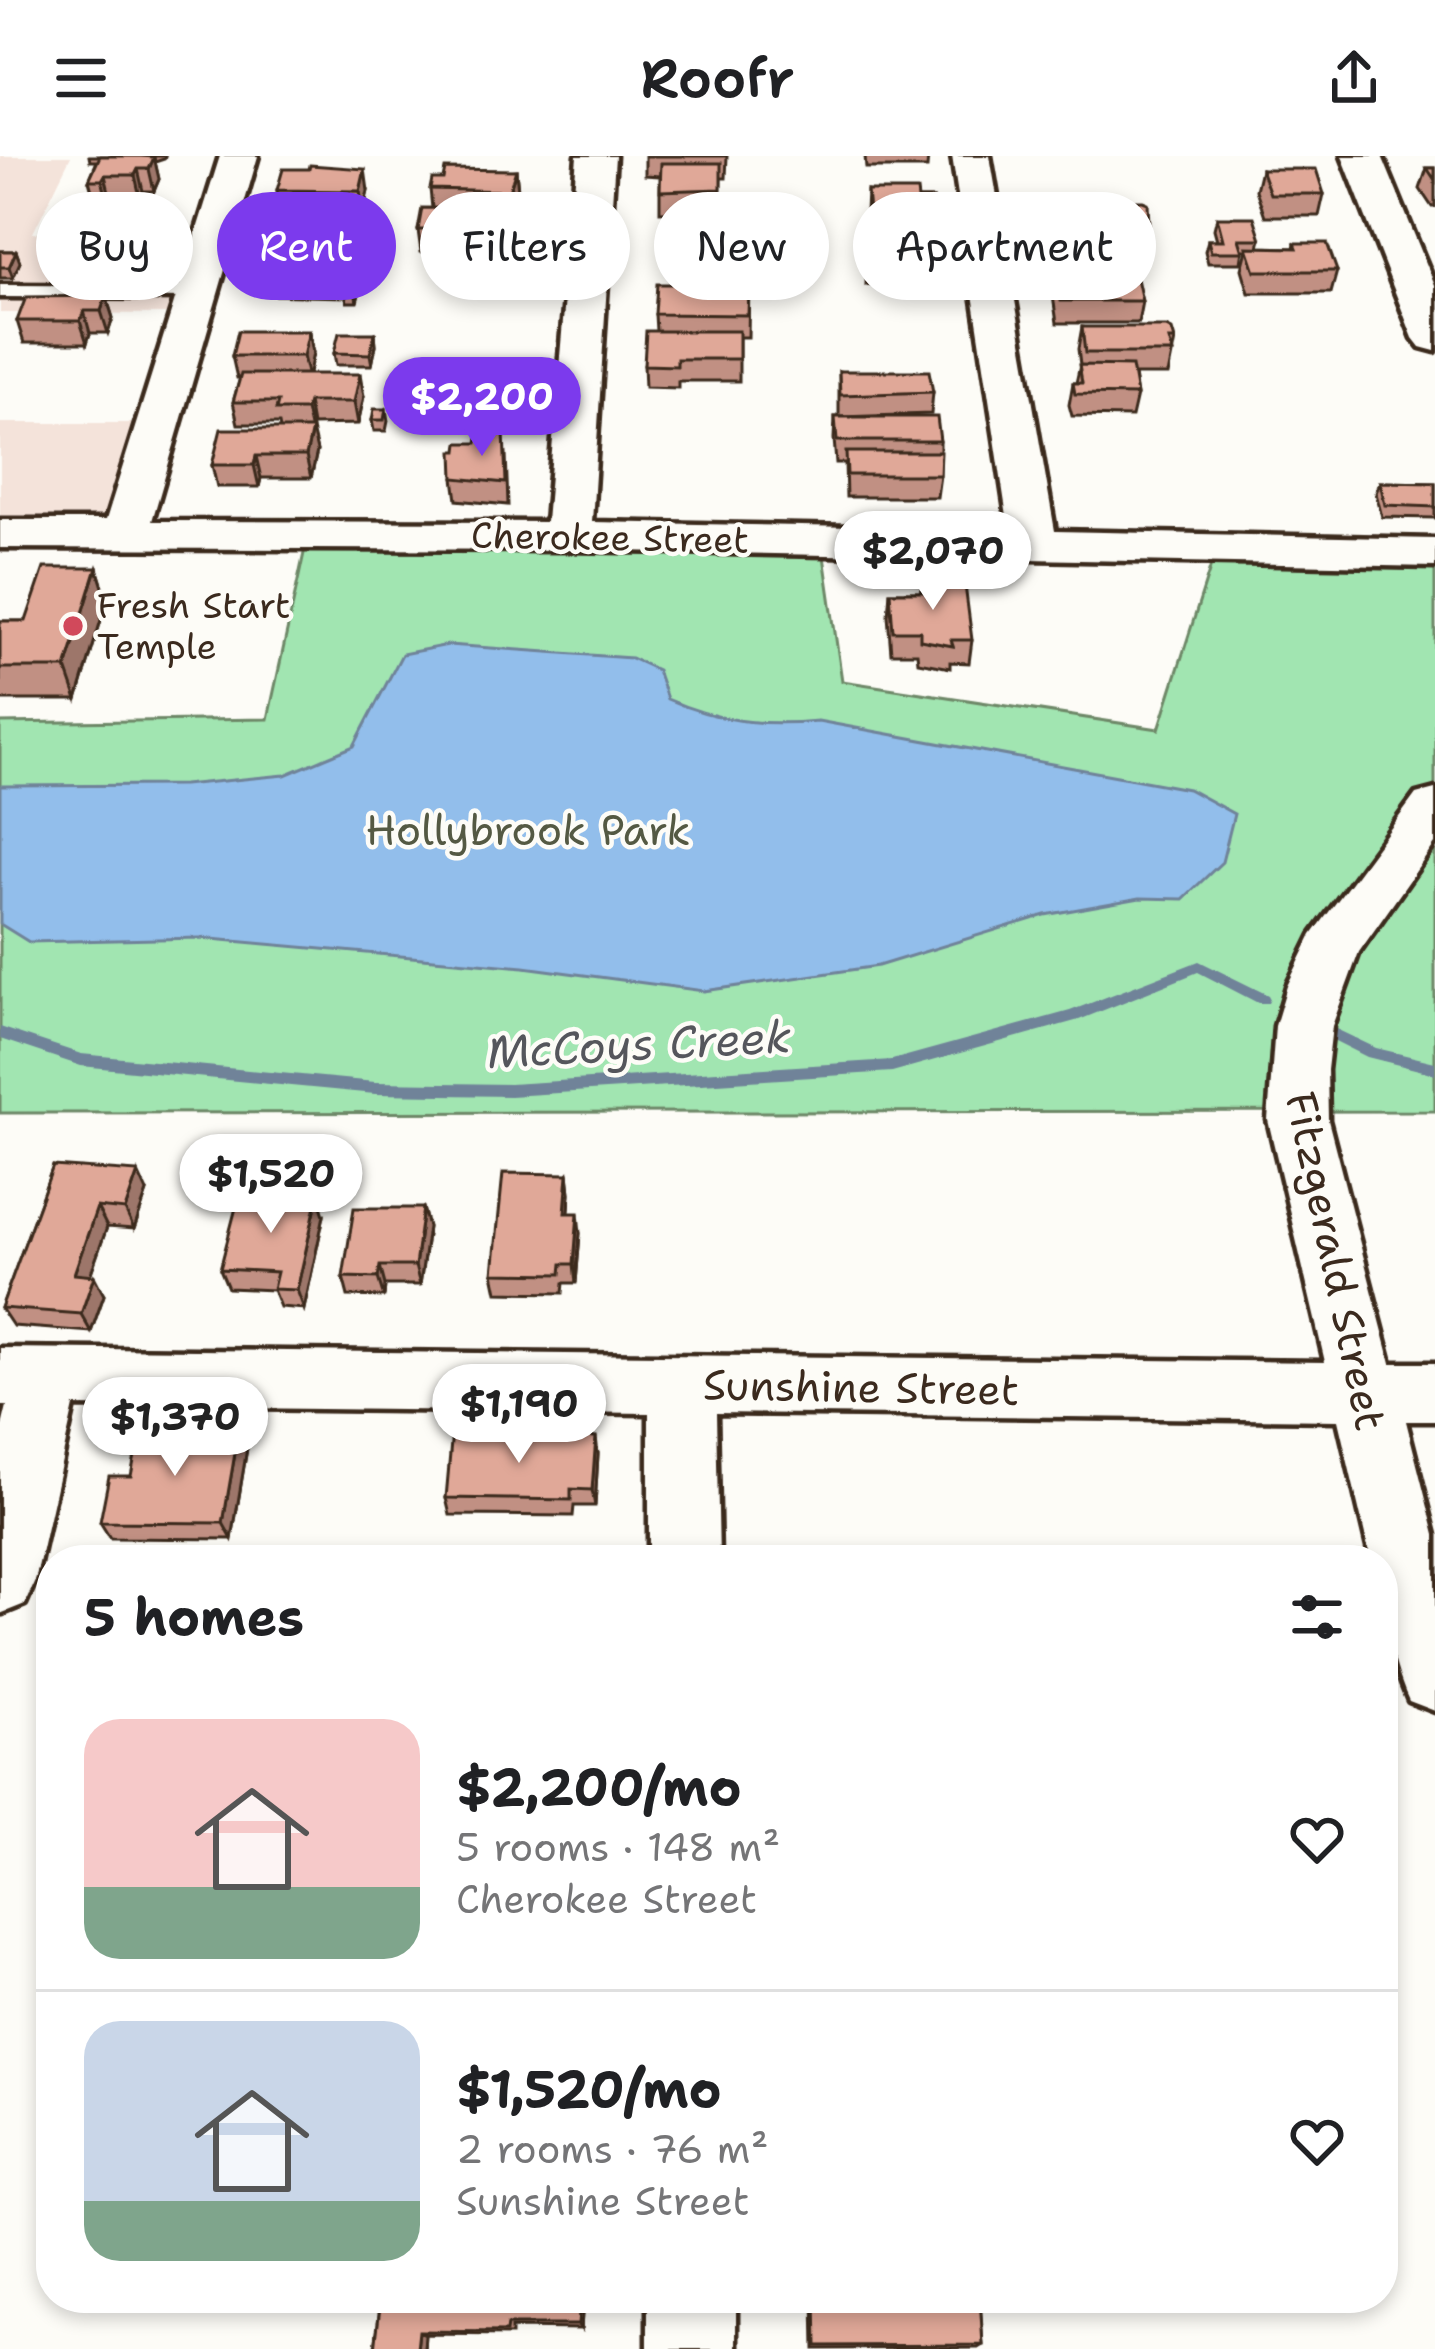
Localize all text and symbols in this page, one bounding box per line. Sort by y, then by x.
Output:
text: Roofr [640,42,795,114]
icon: menu [48,45,114,111]
icon: share [1321,45,1387,111]
chip: Buy [36,192,193,300]
chip: Rent [217,192,396,300]
chip: Filters [420,192,630,300]
chip: New [654,192,829,300]
chip: Apartment [853,192,1156,300]
pin: $2,200 [384,357,580,459]
text: $2,200 [410,370,554,422]
street label: Cherokee Street [471,511,749,564]
pin: $2,070 [835,511,1031,613]
text: $2,070 [861,524,1005,576]
place label: Fresh Start Temple [97,581,291,671]
marker: Fresh Start Temple [60,613,86,639]
park label: Hollybrook Park [365,802,691,858]
water label: McCoys Creek [485,1006,793,1082]
street label: Fitzgerald Street [1273,1087,1399,1435]
pin: $1,520 [173,1134,369,1236]
text: $1,520 [206,1147,336,1199]
street label: Sunshine Street [702,1356,1020,1418]
pin: $1,190 [421,1364,617,1466]
pin: $1,370 [77,1377,273,1479]
text: $1,190 [459,1377,579,1429]
text: $1,370 [109,1390,241,1442]
text: 5 homes [84,1583,304,1651]
icon: filters [1284,1584,1350,1650]
text: $2,200/mo [456,1753,742,1821]
icon: home [180,1767,324,1911]
icon: heart [1284,1806,1350,1872]
text: 5 rooms · 148 m² [456,1821,780,1873]
text: Cherokee Street [456,1873,757,1925]
text: $1,520/mo [456,2055,722,2123]
icon: home [180,2069,324,2213]
icon: heart [1284,2108,1350,2174]
text: 2 rooms · 76 m² [456,2123,768,2175]
text: Sunshine Street [456,2175,750,2227]

